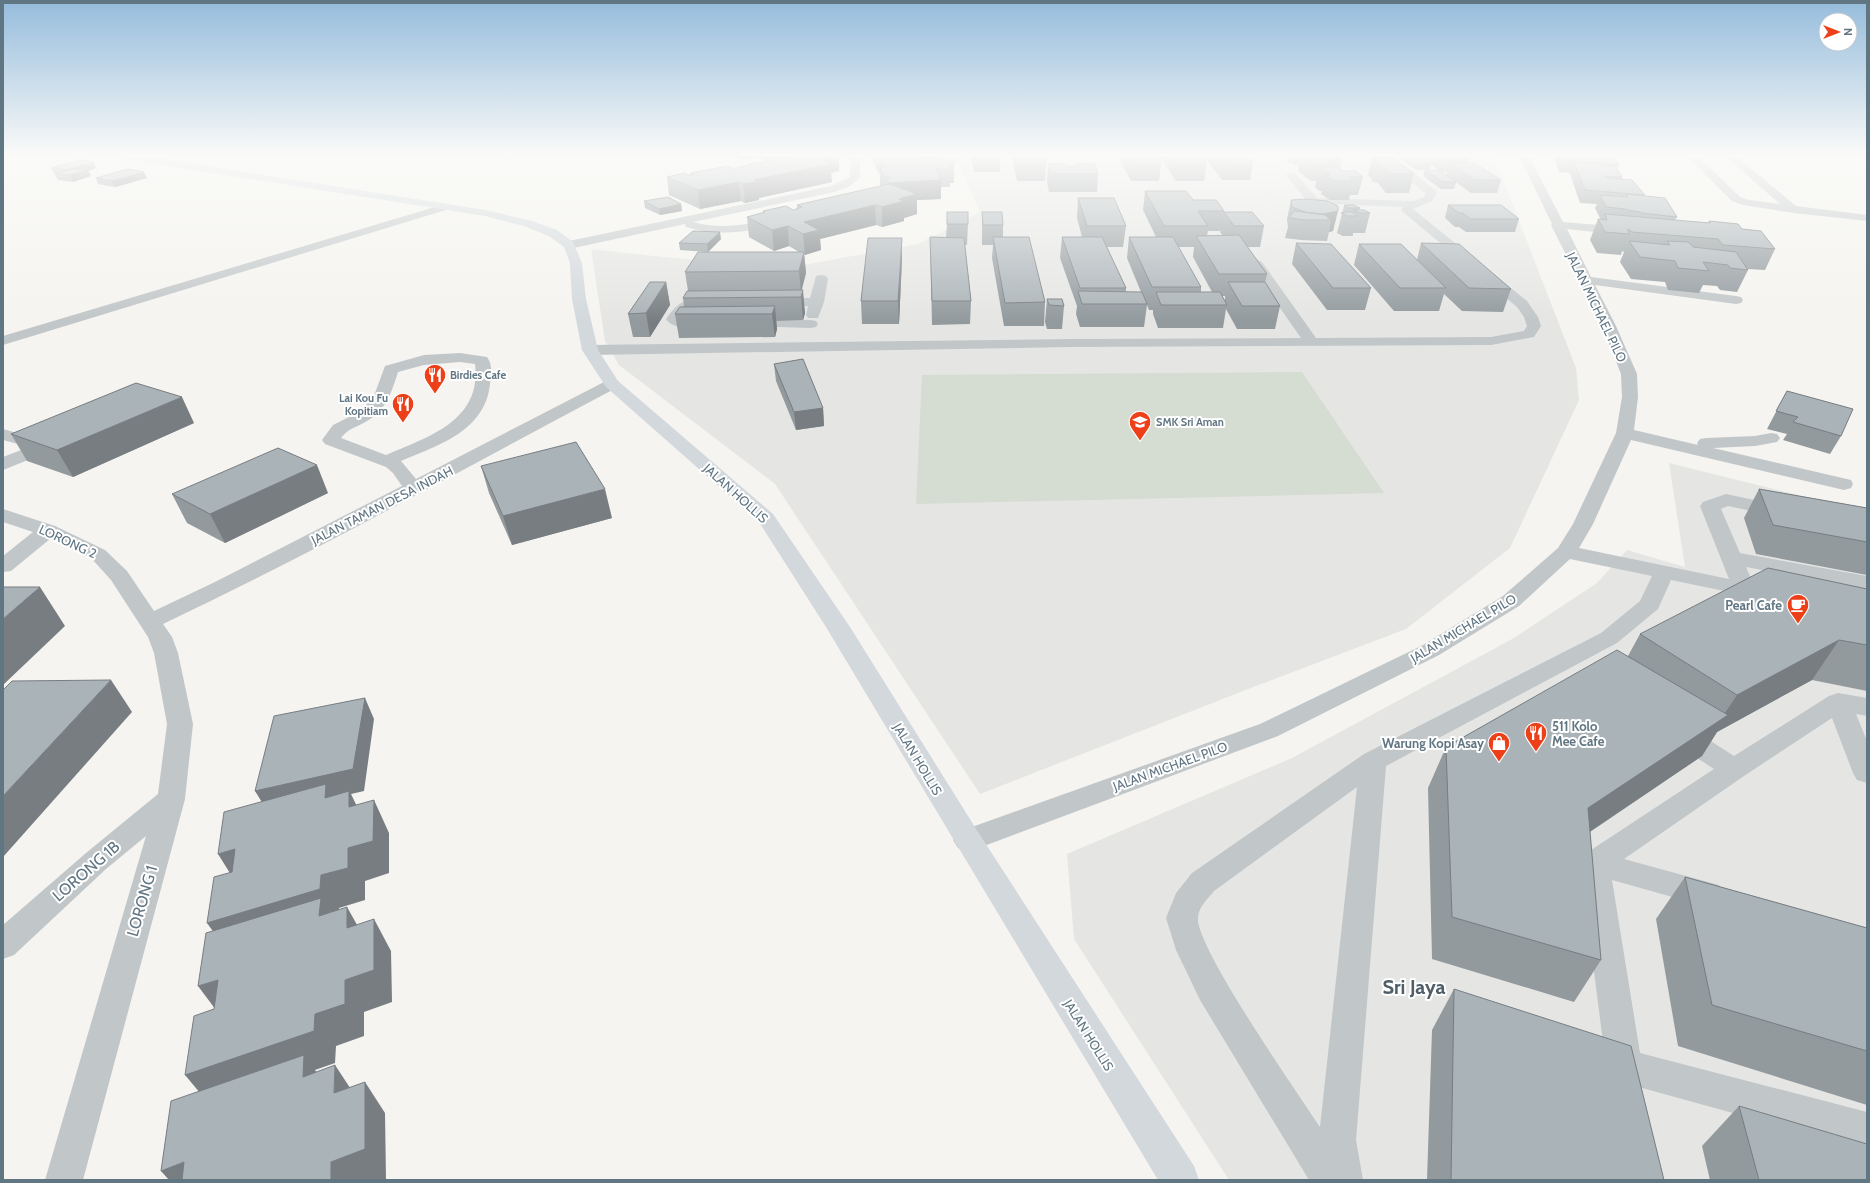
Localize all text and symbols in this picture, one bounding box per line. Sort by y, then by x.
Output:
north arrow [1818,12,1858,52]
text: N [1841,28,1855,36]
street label: JALAN MICHAEL PILO [1563,248,1631,365]
restaurant icon: Birdies Cafe [422,362,448,395]
place label: Birdies Cafe [450,368,507,382]
place label: Lai Kou Fu Kopitiam [339,391,388,418]
restaurant icon: Lai Kou Fu Kopitiam [390,391,416,424]
school or university icon: SMK Sri Aman [1127,409,1153,442]
place label: SMK Sri Aman [1156,415,1224,429]
street label: JALAN HOLLIS [700,459,772,526]
street label: JALAN TAMAN DESA INDAH [308,462,456,548]
street label: LORONG 2 [37,521,100,561]
street label: JALAN MICHAEL PILO [1406,590,1519,666]
cafe icon: Pearl Cafe [1785,592,1811,625]
place label: Pearl Cafe [1725,597,1782,613]
place label: 511 Kolo Mee Cafe [1552,718,1605,749]
street label: JALAN HOLLIS [890,719,946,798]
restaurant icon: 511 Kolo Mee Cafe [1523,720,1549,753]
shop icon: Warung Kopi Asay [1486,730,1512,763]
place label: Warung Kopi Asay [1382,735,1484,751]
street label: JALAN MICHAEL PILO [1110,738,1229,794]
street label: LORONG 1B [49,837,124,905]
street label: LORONG 1 [123,863,161,939]
district label: Sri Jaya [1383,975,1446,999]
street label: JALAN HOLLIS [1060,996,1117,1074]

